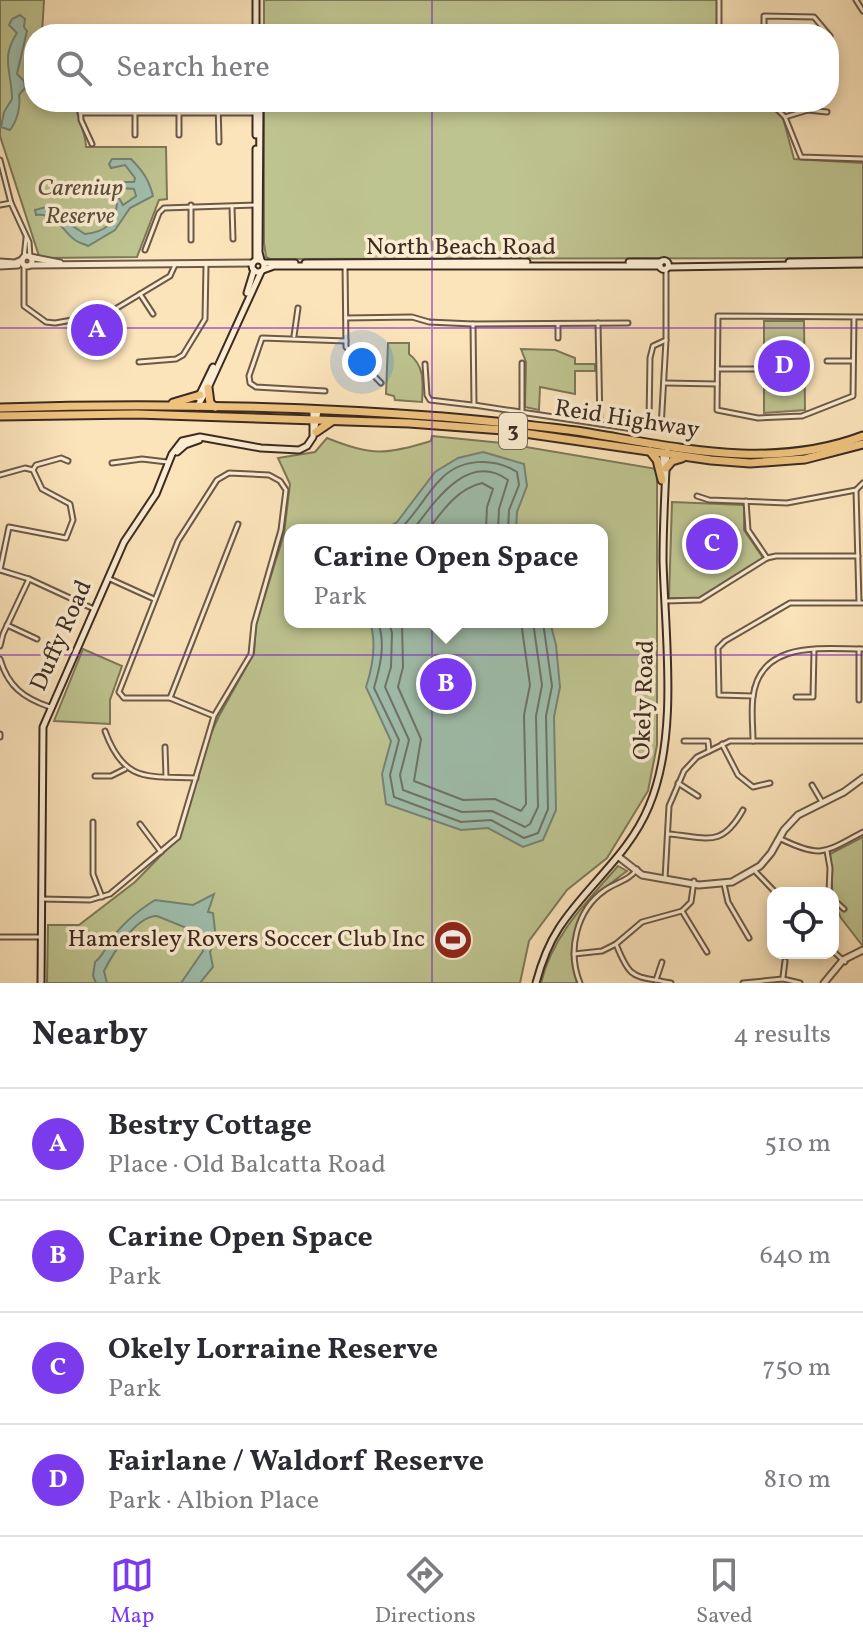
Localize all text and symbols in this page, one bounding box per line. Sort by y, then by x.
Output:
search box [24,24,839,112]
icon: search [52,46,96,90]
text: Search here [116,47,270,89]
park label: Careniup Reserve [37,172,123,234]
street label: North Beach Road [366,231,556,265]
pin: A [71,300,123,360]
pin: D [758,336,810,396]
your location [342,342,382,382]
street label: Reid Highway [552,392,702,448]
road number: 3 [499,413,527,449]
pin: C [686,514,738,574]
popup [284,524,608,628]
text: Carine Open Space [314,537,578,579]
street label: Duffy Road [22,575,102,697]
text: Park [314,579,367,615]
street label: Okely Road [626,639,664,761]
pin: B [420,654,472,714]
map controls [767,887,839,959]
button: locate [767,887,839,959]
sports icon: Hamersley Rovers Soccer Club Inc [432,919,474,961]
place label: Hamersley Rovers Soccer Club Inc [68,923,425,957]
text: Nearby [32,1012,148,1059]
text: 4 results [733,1017,831,1053]
text: Bestry Cottage [108,1105,312,1147]
text: A [49,1126,67,1162]
text: 510 m [765,1126,831,1162]
text: Place · Old Balcatta Road [108,1147,386,1183]
text: Carine Open Space [108,1217,373,1259]
text: B [49,1238,67,1274]
text: 640 m [760,1238,831,1274]
text: Park [108,1259,161,1295]
text: Okely Lorraine Reserve [108,1329,438,1371]
text: C [50,1350,66,1386]
text: 750 m [763,1350,831,1386]
text: Park [108,1371,161,1407]
text: Fairlane / Waldorf Reserve [108,1441,484,1483]
text: D [48,1462,68,1498]
text: 810 m [764,1462,831,1498]
text: Park · Albion Place [108,1483,319,1519]
tab: Map [110,1553,154,1632]
tab: Directions [375,1553,476,1632]
tab: Saved [696,1553,753,1632]

